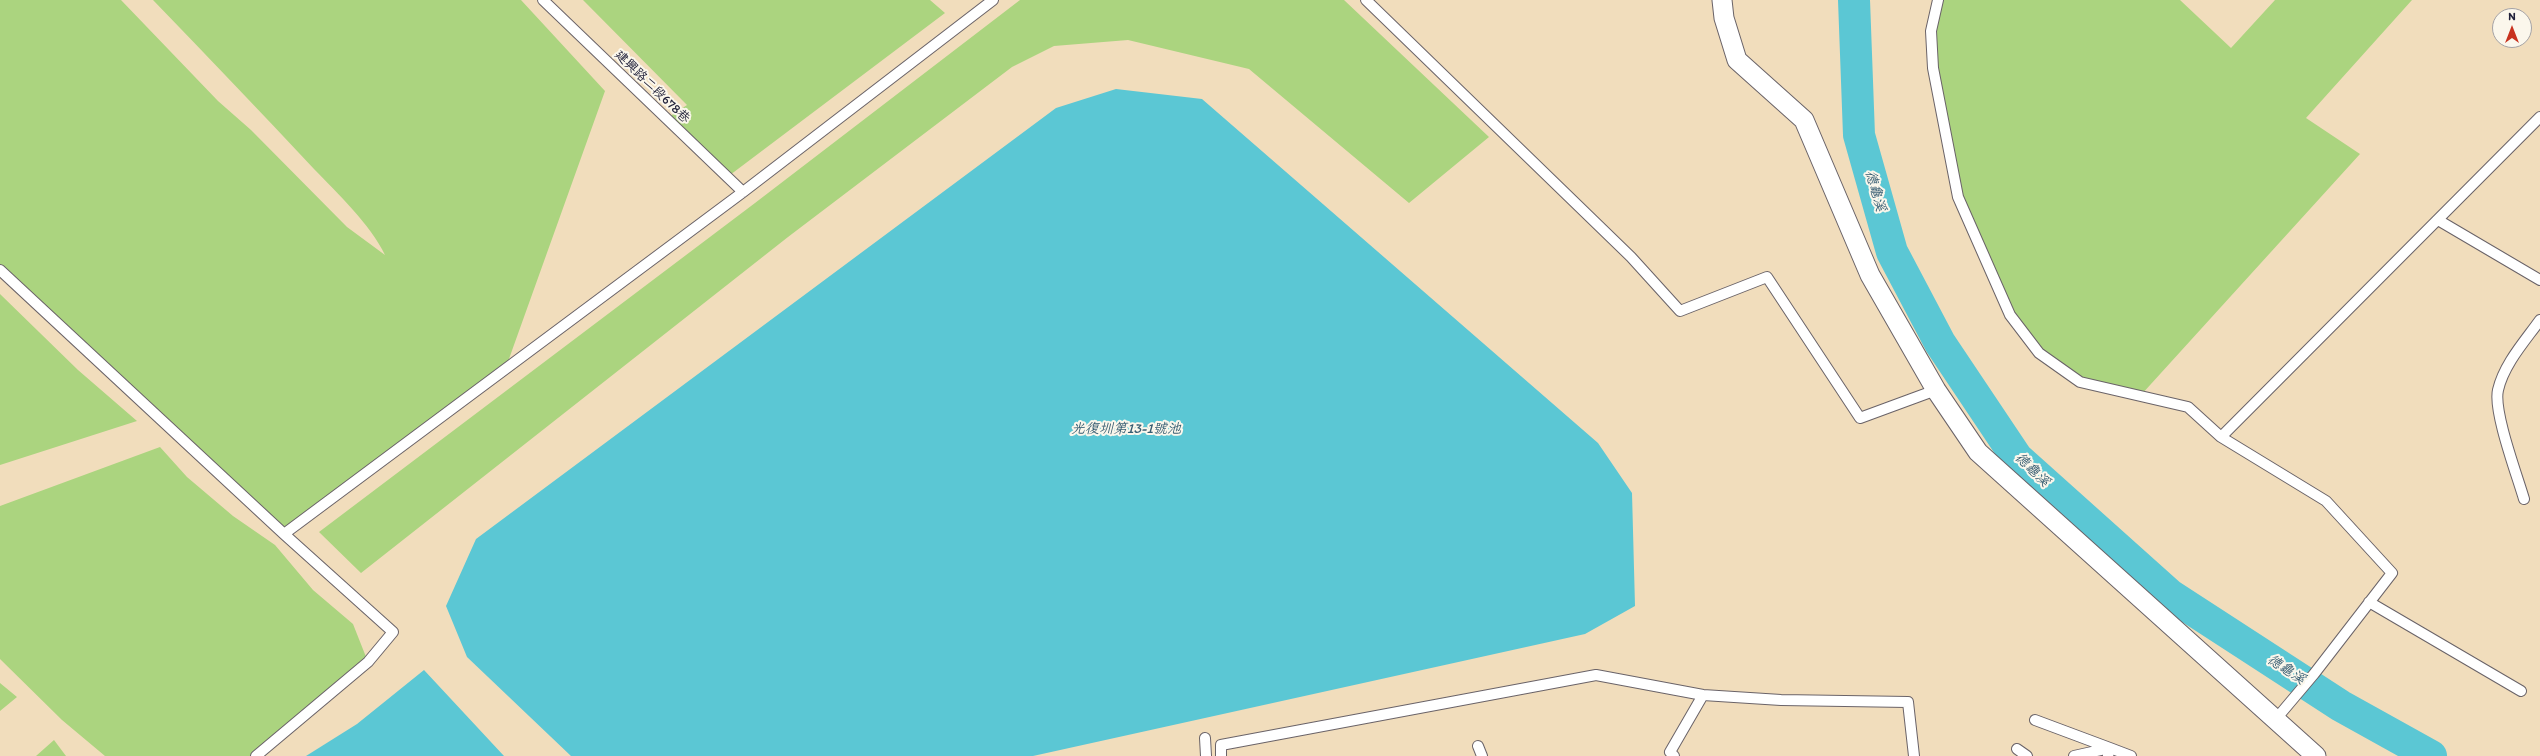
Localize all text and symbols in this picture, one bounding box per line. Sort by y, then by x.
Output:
north arrow [2492,8,2532,48]
text: N [2508,10,2516,23]
street label: 建興路二段678巷 [611,47,693,127]
water label: 德龜溪 [1861,168,1889,214]
water label: 光復圳第13-1號池 [1071,421,1181,437]
water label: 德龜溪 [2011,449,2053,491]
water label: 德龜溪 [2264,652,2308,688]

